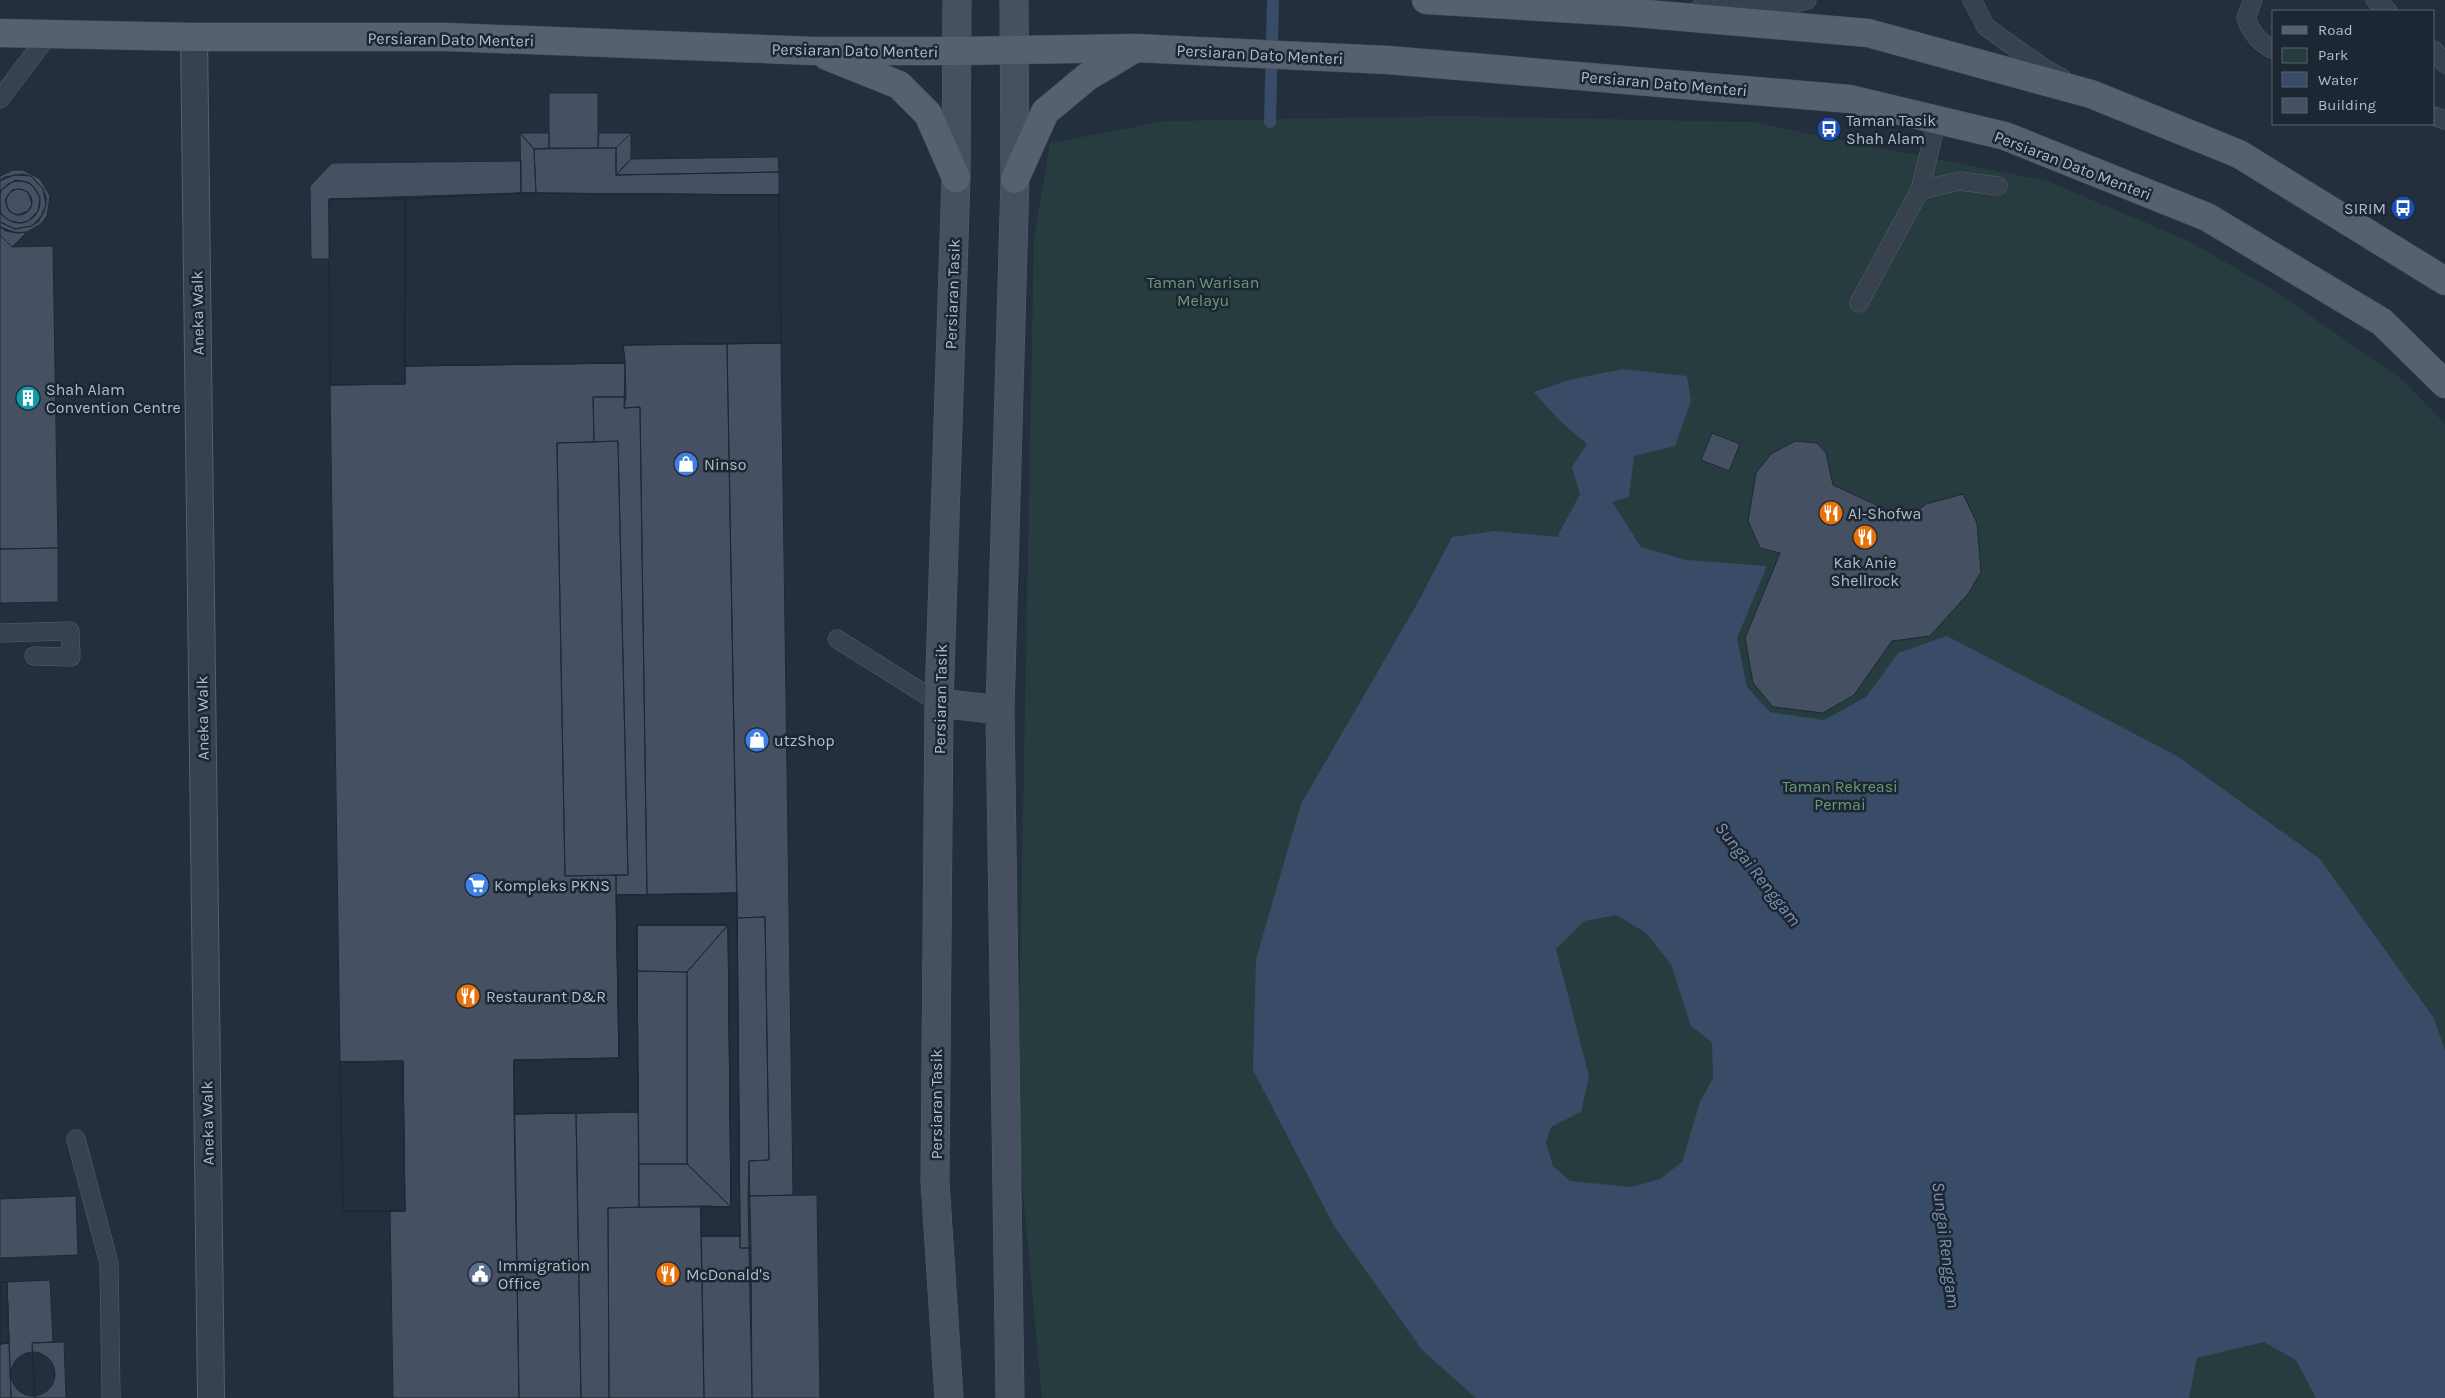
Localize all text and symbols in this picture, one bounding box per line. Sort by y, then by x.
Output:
legend [2272,10,2435,125]
text: Road [2318,21,2353,39]
street label: Persiaran Dato Menteri [367,29,535,50]
street label: Persiaran Dato Menteri [771,40,939,61]
street label: Persiaran Dato Menteri [1176,41,1344,68]
text: Park [2318,46,2348,64]
street label: Persiaran Dato Menteri [1580,67,1748,100]
text: Water [2318,71,2359,89]
text: Building [2318,96,2376,114]
place label: Taman Tasik Shah Alam [1846,111,1936,148]
bus stop icon: Taman Tasik Shah Alam [1816,116,1842,142]
street label: Persiaran Dato Menteri [1991,127,2154,204]
bus stop icon: SIRIM [2390,195,2416,221]
place label: SIRIM [2344,199,2386,218]
street label: Persiaran Tasik [941,238,964,350]
street label: Aneka Walk [187,270,208,356]
park label: Taman Warisan Melayu [1147,273,1259,310]
place label: Shah Alam Convention Centre [46,380,181,417]
building icon: Shah Alam Convention Centre [15,385,41,411]
shop icon: Ninso [673,451,699,477]
place label: Ninso [704,455,747,474]
restaurant icon: Al-Shofwa [1818,500,1844,526]
place label: Al-Shofwa [1848,504,1921,523]
restaurant icon: Kak Anie Shellrock [1852,524,1878,550]
place label: Kak Anie Shellrock [1831,553,1899,590]
street label: Persiaran Tasik [930,644,951,754]
street label: Aneka Walk [192,675,213,761]
shop icon: utzShop [744,727,770,753]
place label: utzShop [774,731,835,750]
park label: Taman Rekreasi Permai [1782,777,1898,814]
water label: Sungai Renggam [1710,817,1806,931]
supermarket icon: Kompleks PKNS [464,872,490,898]
place label: Kompleks PKNS [494,876,610,895]
restaurant icon: Restaurant D&R [455,983,481,1009]
place label: Restaurant D&R [486,987,606,1006]
street label: Persiaran Tasik [927,1049,946,1159]
street label: Aneka Walk [197,1080,218,1166]
water label: Sungai Renggam [1927,1181,1965,1309]
place label: Immigration Office [498,1256,590,1293]
public building icon: Immigration Office [467,1261,493,1287]
restaurant icon: McDonald's [655,1261,681,1287]
place label: McDonald's [686,1265,770,1284]

